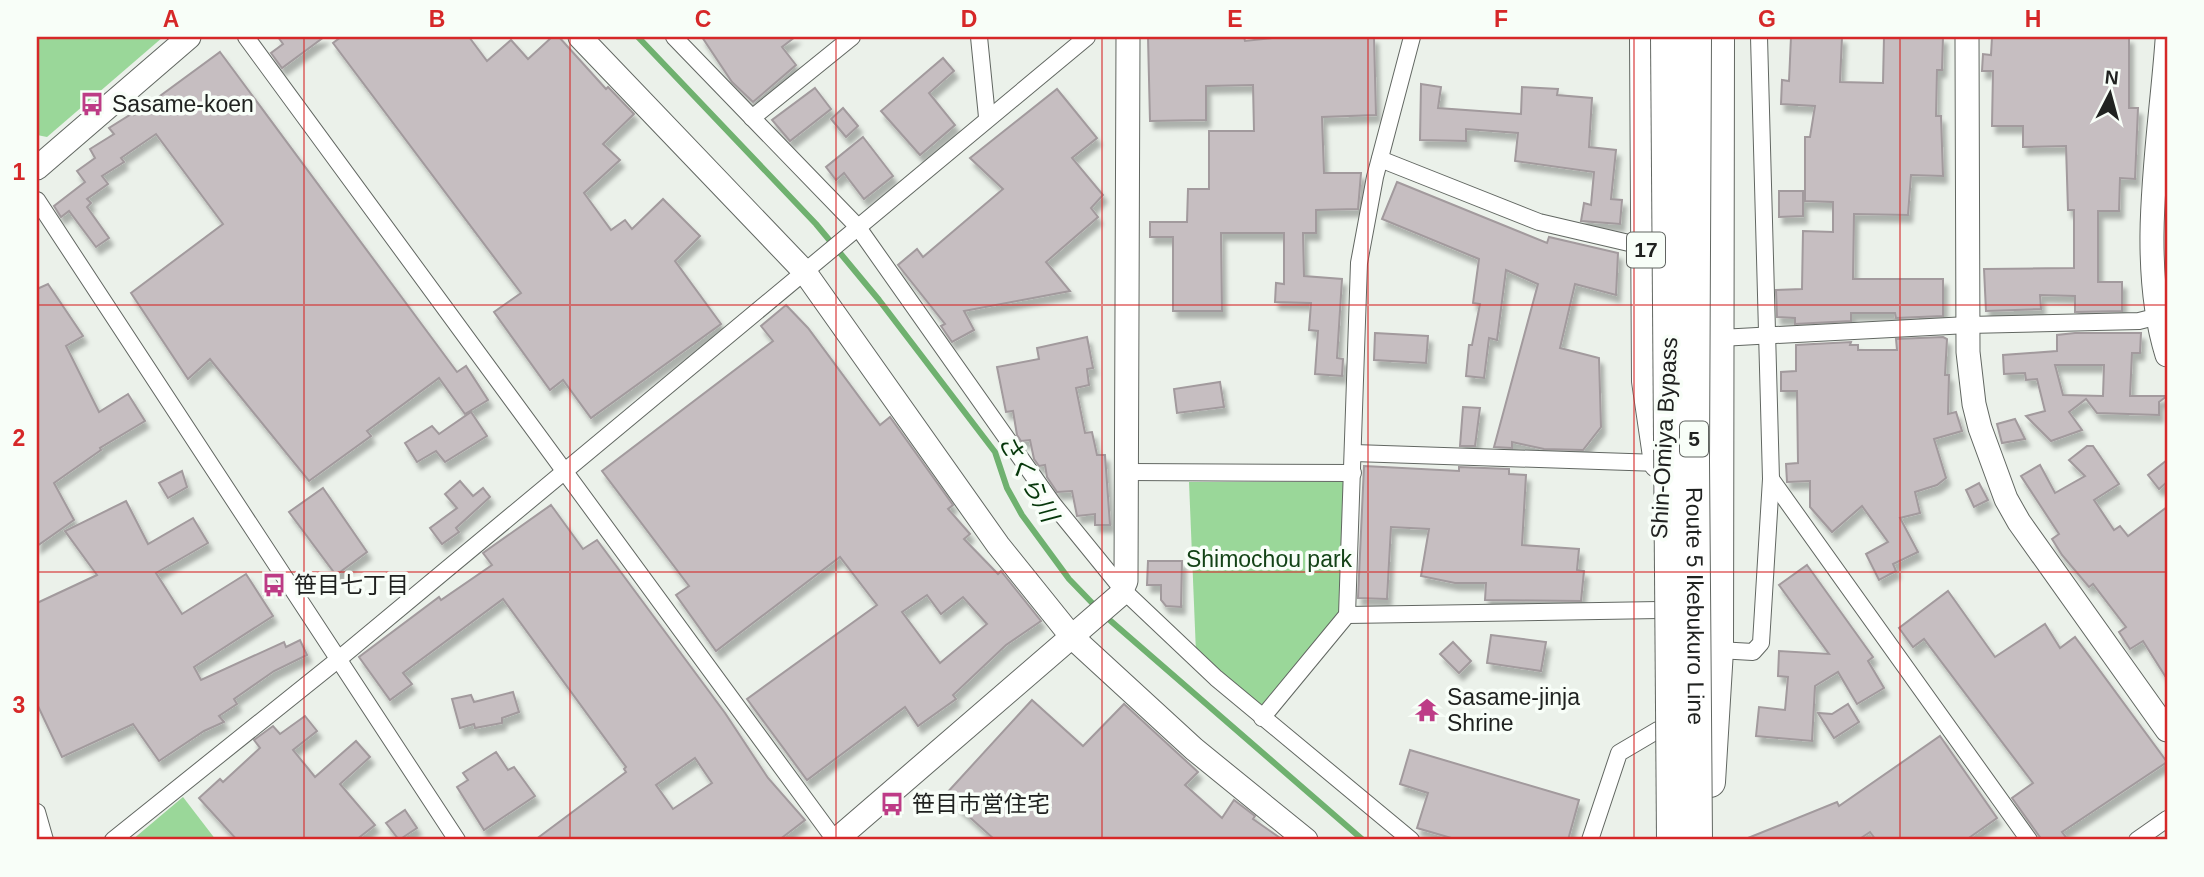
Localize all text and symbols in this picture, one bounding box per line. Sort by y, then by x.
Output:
text: A [163,6,179,32]
text: B [429,6,445,32]
text: C [695,6,711,32]
text: D [961,6,977,32]
text: E [1227,6,1243,32]
text: F [1494,6,1508,32]
text: G [1758,6,1776,32]
text: H [2025,6,2041,32]
north arrow [2074,60,2144,130]
text: N [2104,66,2120,89]
bus stop icon: Sasame-koen [78,90,106,118]
place label: Sasame-koen [112,91,254,117]
text: 1 [13,159,26,185]
road number: 17 [1627,232,1665,268]
street label: Shin-Omiya Bypass [1646,336,1682,540]
road number: 5 [1680,422,1708,457]
text: 2 [13,425,25,451]
water label: さくら川 [993,429,1065,529]
street label: Route 5 Ikebukuro Line [1681,487,1709,725]
park label: Shimochou park [1186,546,1353,572]
bus stop icon: 笹目七丁目 [260,571,288,599]
place label: 笹目七丁目 [294,572,409,598]
place label: Sasame-jinja Shrine [1447,684,1580,736]
text: 3 [13,692,25,718]
temple icon: Sasame-jinja Shrine [1413,696,1441,724]
bus stop icon: 笹目市営住宅 [878,790,906,818]
place label: 笹目市営住宅 [912,791,1050,817]

